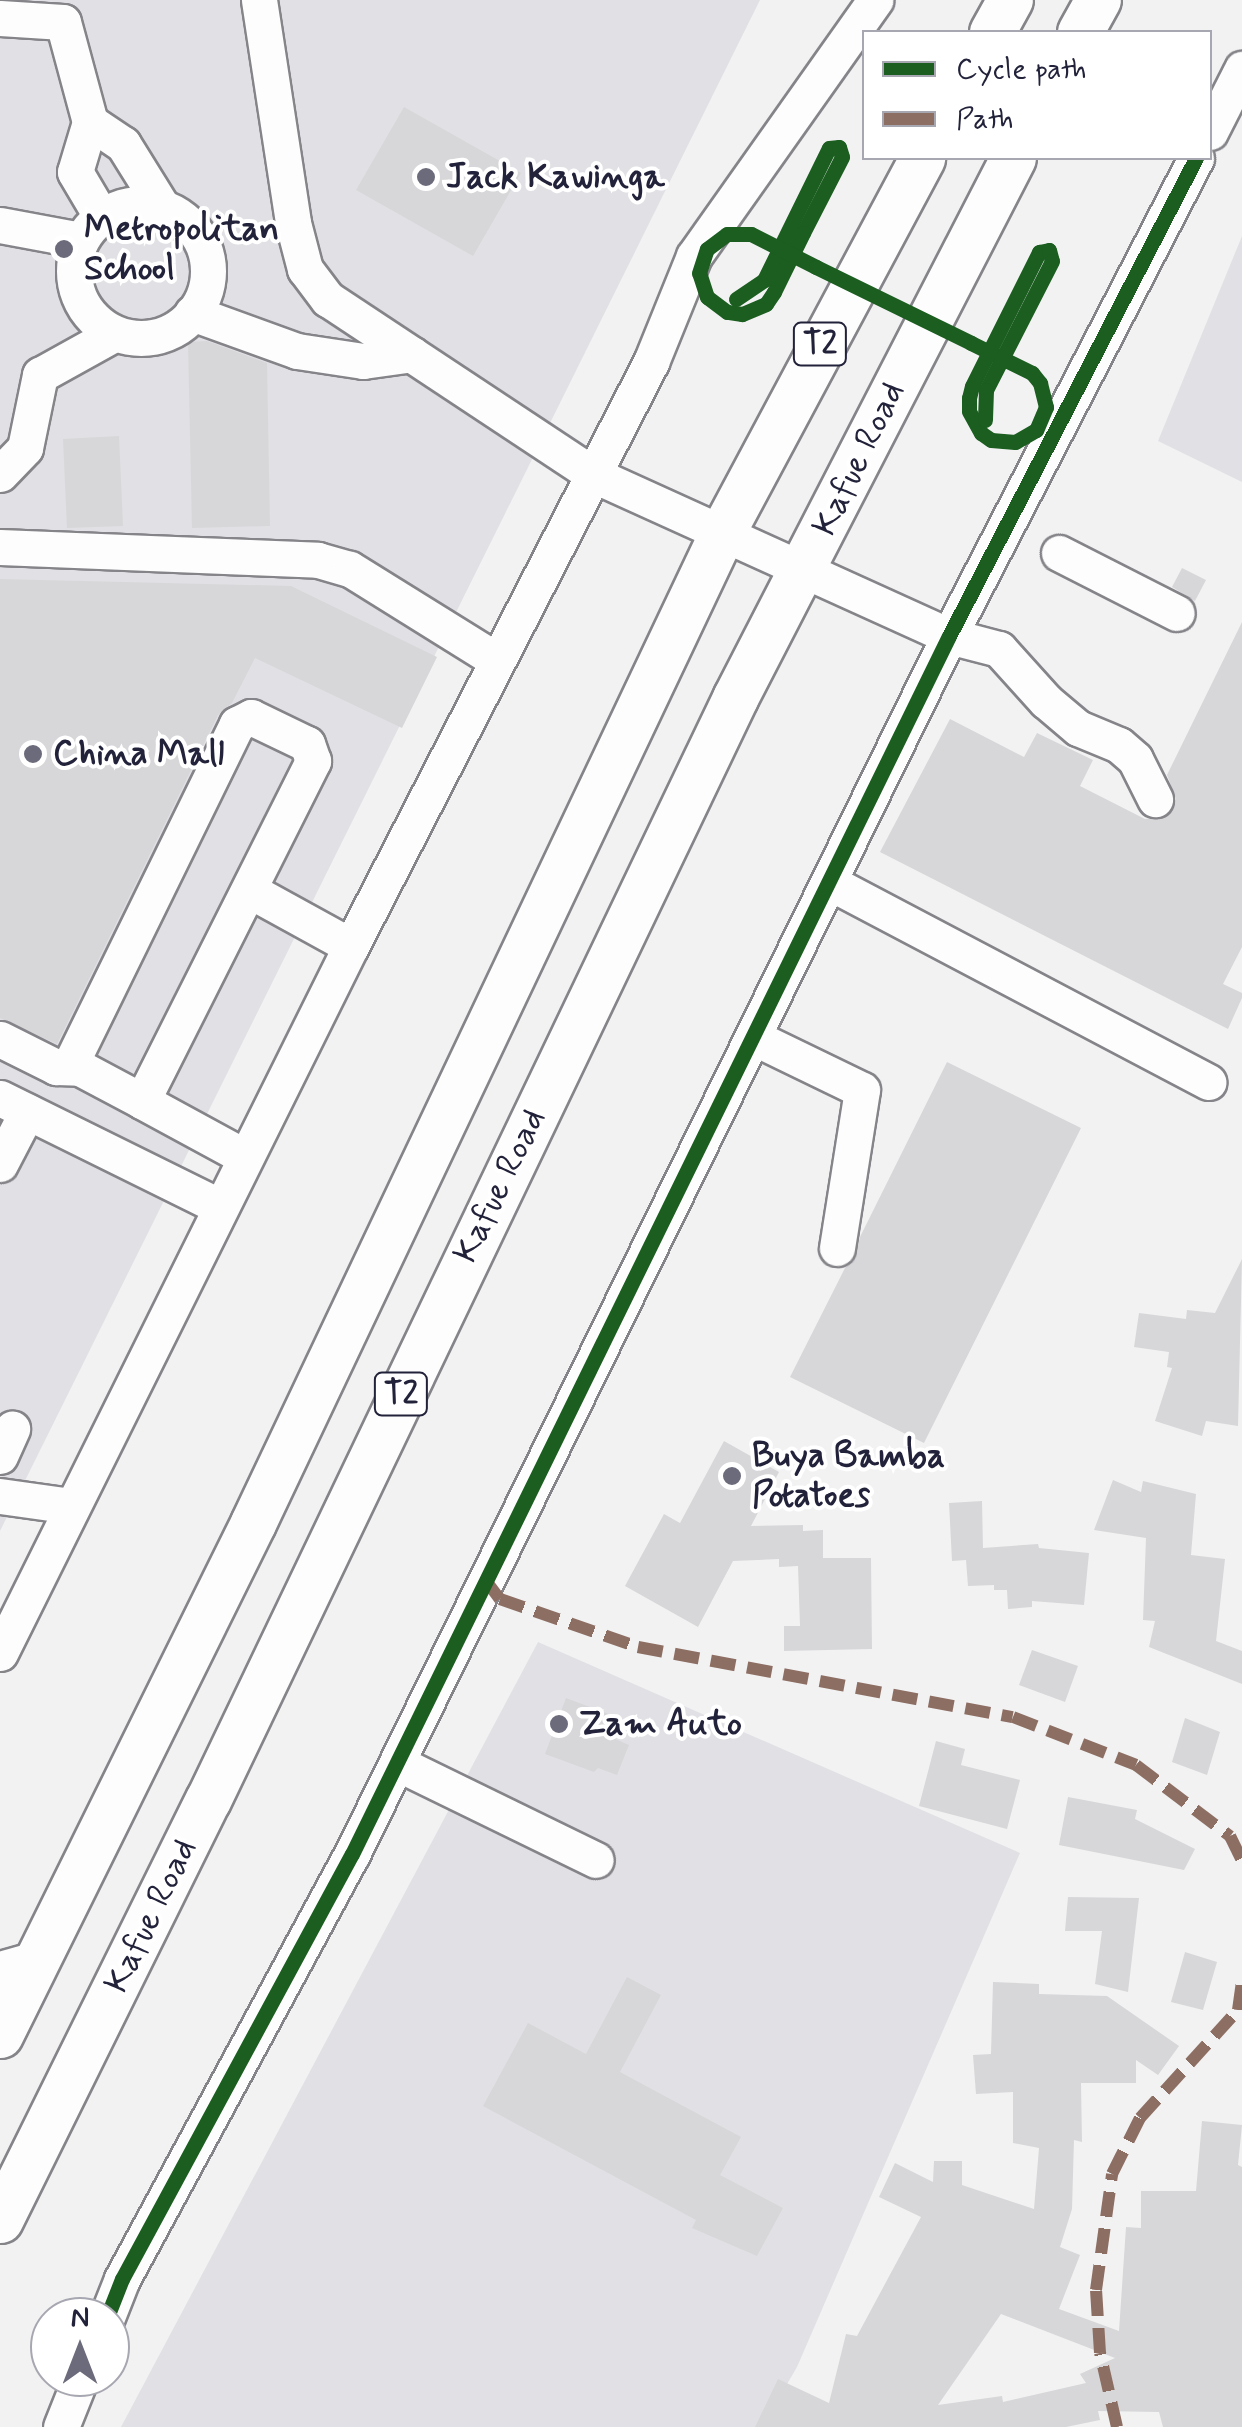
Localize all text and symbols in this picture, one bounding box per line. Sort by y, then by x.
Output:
legend [862,30,1212,160]
text: Cycle path [956,50,1087,89]
text: Path [956,100,1014,139]
place label: Jack Kawinga [446,156,665,198]
marker: Jack Kawinga [415,166,437,188]
place label: Metropolitan School [84,208,279,290]
marker: Metropolitan School [53,238,75,260]
road number: T2 [792,317,848,371]
street label: Kafue Road [804,375,914,543]
place label: China Mall [53,733,221,775]
marker: China Mall [22,743,44,765]
street label: Kafue Road [445,1102,555,1270]
road number: T2 [374,1367,428,1421]
place label: Buya Bamba Potatoes [752,1435,944,1517]
marker: Buya Bamba Potatoes [721,1465,743,1487]
place label: Zam Auto [579,1703,733,1745]
marker: Zam Auto [548,1713,570,1735]
street label: Kafue Road [96,1832,206,2000]
north arrow [30,2297,130,2397]
text: N [71,2300,89,2337]

